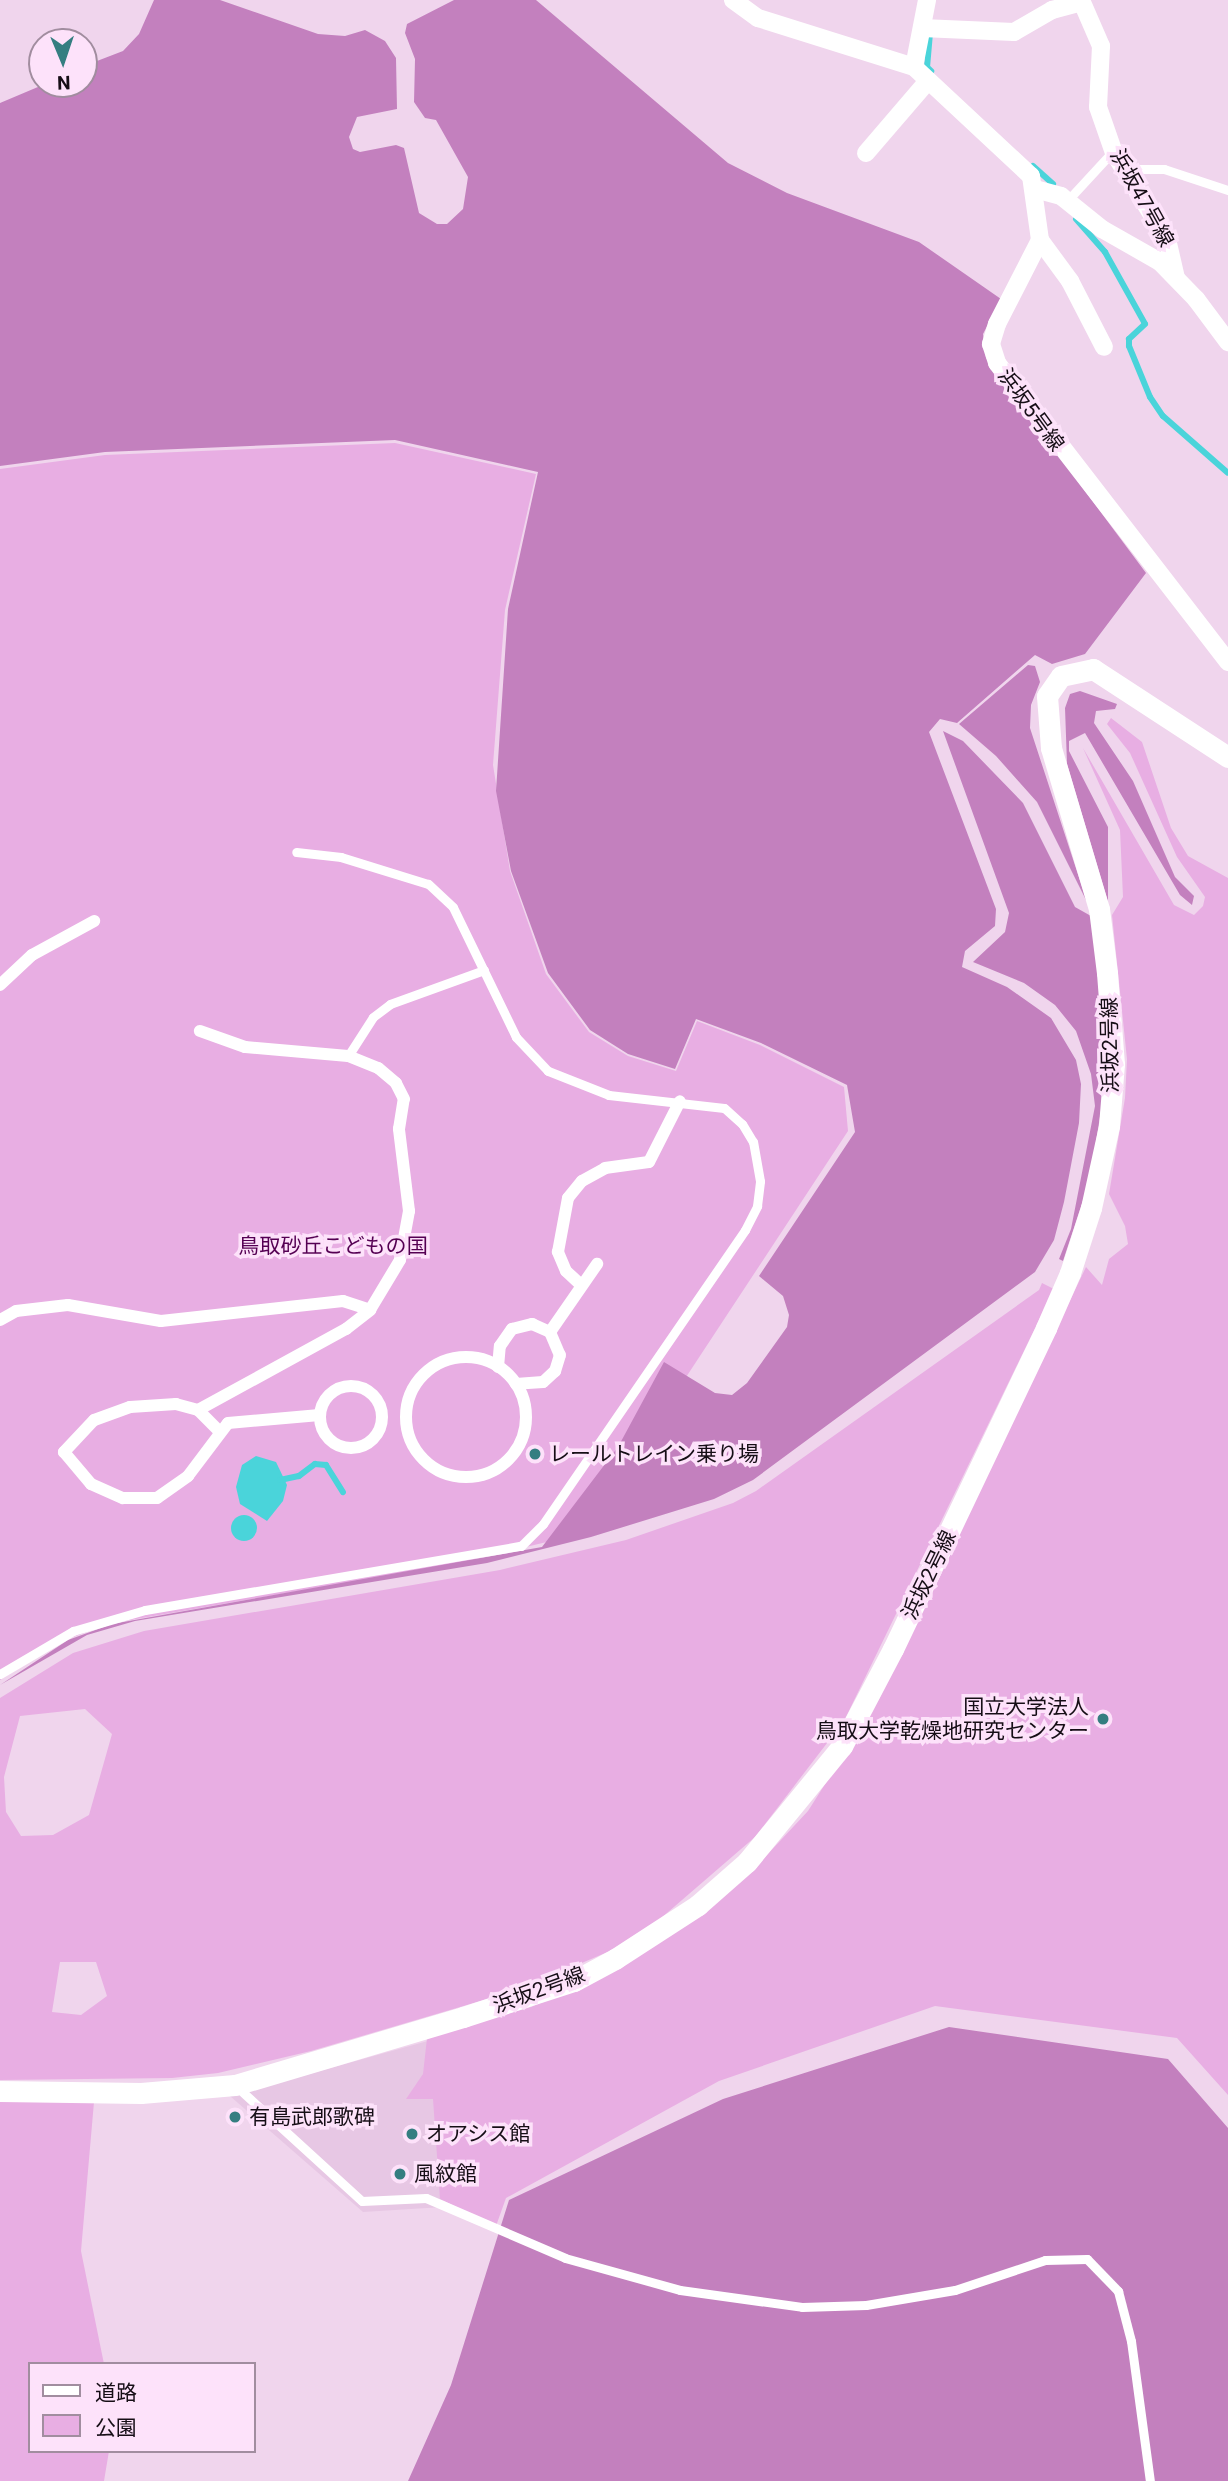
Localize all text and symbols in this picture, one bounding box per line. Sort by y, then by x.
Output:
north arrow [28,28,98,98]
text: N [57,71,71,94]
street label: 浜坂47号線 [1105,145,1179,251]
street label: 浜坂5号線 [993,364,1069,456]
street label: 浜坂2号線 [1097,997,1123,1093]
park label: 鳥取砂丘こどもの国 [239,1233,427,1259]
place label: レールトレイン乗り場 [549,1441,759,1467]
marker: レールトレイン乗り場 [527,1446,543,1462]
street label: 浜坂2号線 [897,1526,961,1624]
place label: 国立大学法人 鳥取大学乾燥地研究センター [816,1694,1089,1744]
marker: 国立大学法人 鳥取大学乾燥地研究センター [1095,1711,1111,1727]
street label: 浜坂2号線 [490,1962,588,2018]
place label: 有島武郎歌碑 [249,2104,375,2130]
marker: 有島武郎歌碑 [227,2109,243,2125]
place label: オアシス館 [426,2121,531,2147]
marker: オアシス館 [404,2126,420,2142]
place label: 風紋館 [414,2161,477,2187]
marker: 風紋館 [392,2166,408,2182]
legend [28,2362,256,2453]
text: 道路 [95,2381,137,2405]
text: 公園 [95,2416,137,2440]

